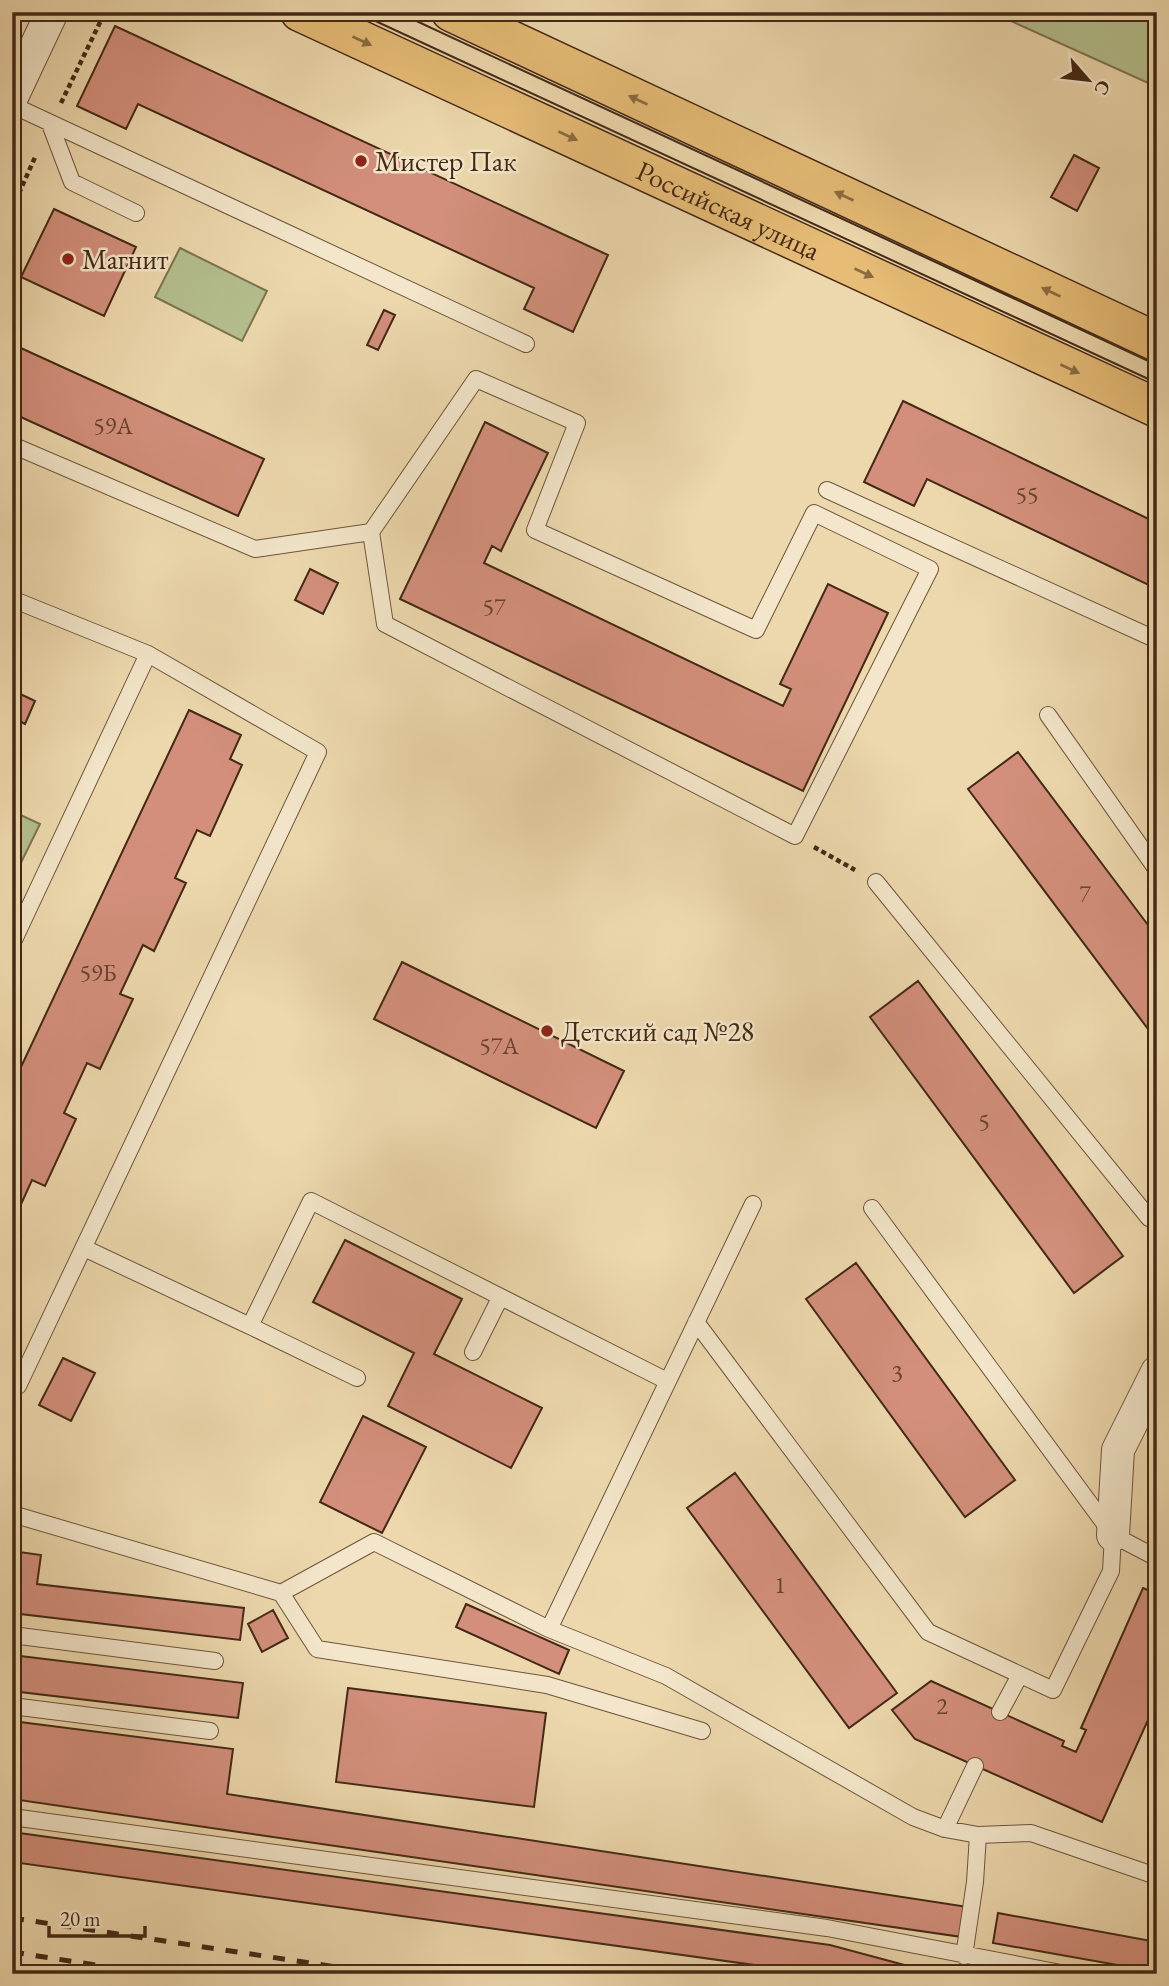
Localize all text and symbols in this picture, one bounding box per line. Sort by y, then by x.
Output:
one-way arrow [352,35,372,47]
north arrow [1054,46,1124,116]
text: С [1088,76,1117,100]
one-way arrow [628,94,648,106]
one-way arrow [558,131,579,142]
place label: Мистер Пак [375,143,517,179]
street label: Российская улица [631,152,827,268]
marker: Мистер Пак [353,153,369,169]
one-way arrow [834,190,855,201]
place label: Магнит [82,241,169,277]
marker: Магнит [60,251,76,267]
one-way arrow [854,267,874,279]
one-way arrow [1040,287,1061,298]
one-way arrow [1060,363,1080,374]
house number: 59А [93,410,133,441]
house number: 55 [1015,479,1039,510]
house number: 57 [482,591,506,622]
house number: 7 [1079,878,1091,909]
house number: 59Б [79,957,117,988]
place label: Детский сад №28 [561,1013,754,1049]
marker: Детский сад №28 [539,1023,555,1039]
house number: 57А [479,1030,519,1061]
house number: 5 [978,1106,990,1137]
house number: 3 [891,1357,903,1388]
house number: 1 [774,1569,786,1600]
house number: 2 [936,1690,948,1721]
scale bar [49,1895,145,1939]
text: 20 m [60,1905,101,1932]

